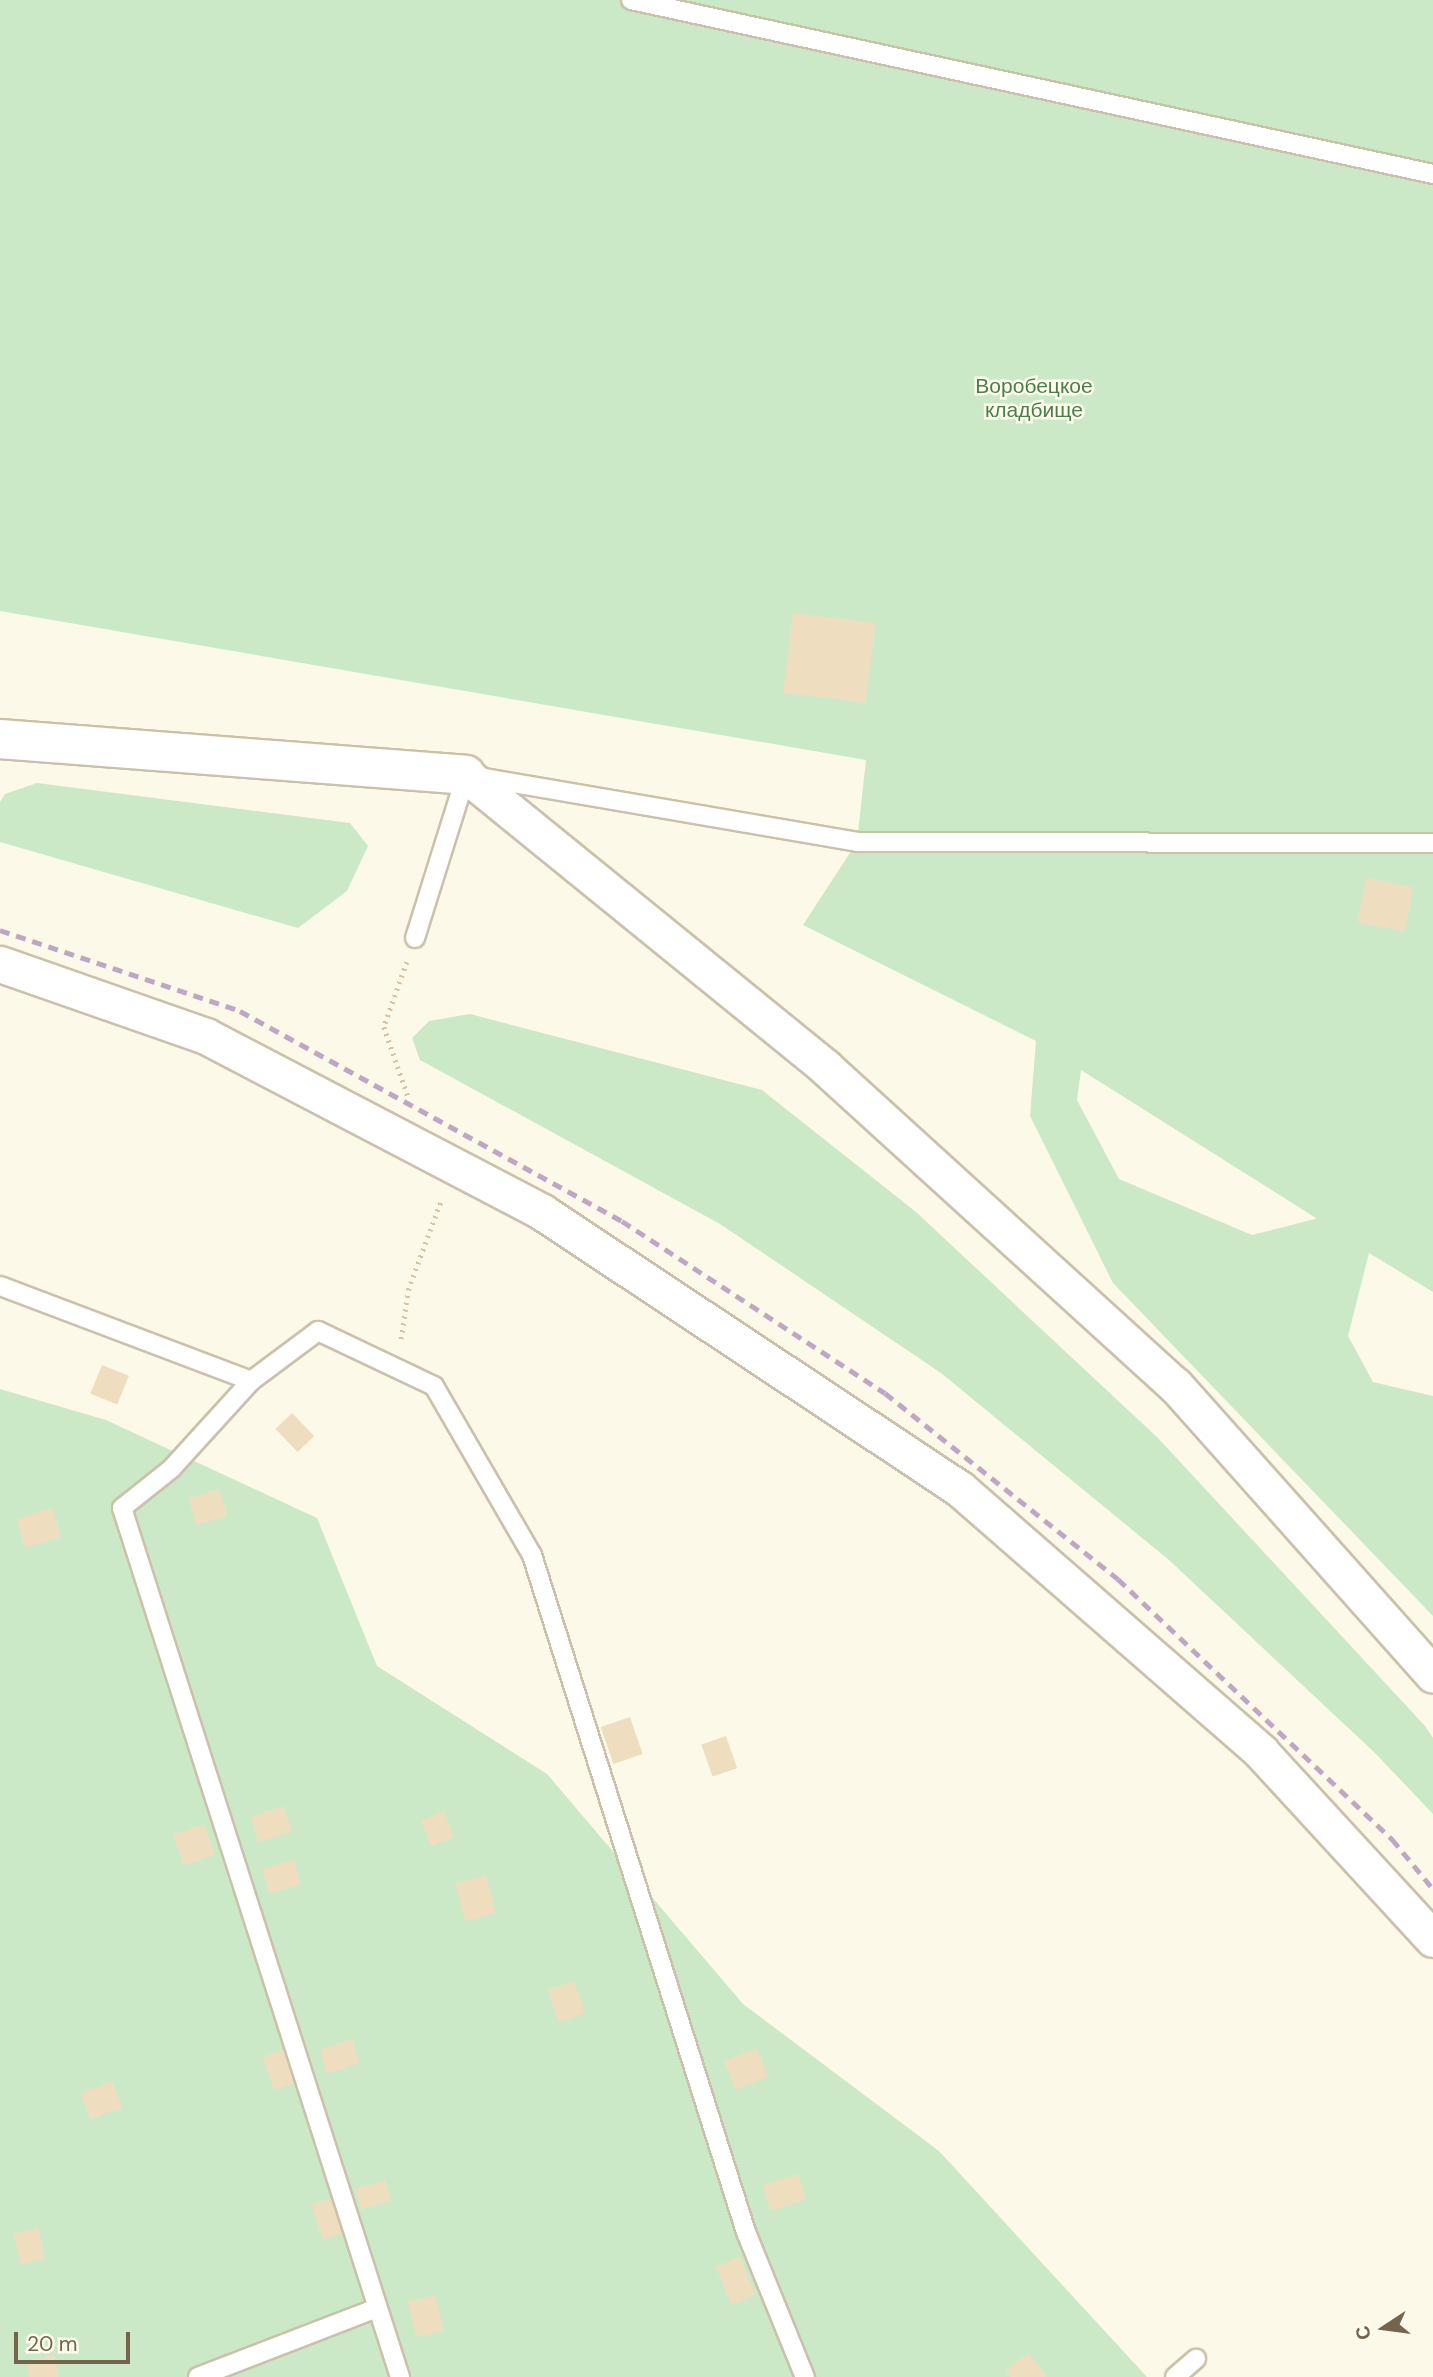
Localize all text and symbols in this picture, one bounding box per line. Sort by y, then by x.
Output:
park label: Воробецкое кладбище [975,373,1093,423]
north arrow [1349,2293,1419,2363]
scale bar [18,2318,133,2362]
text: С [1349,2323,1377,2342]
text: 20 m [27,2330,78,2358]

